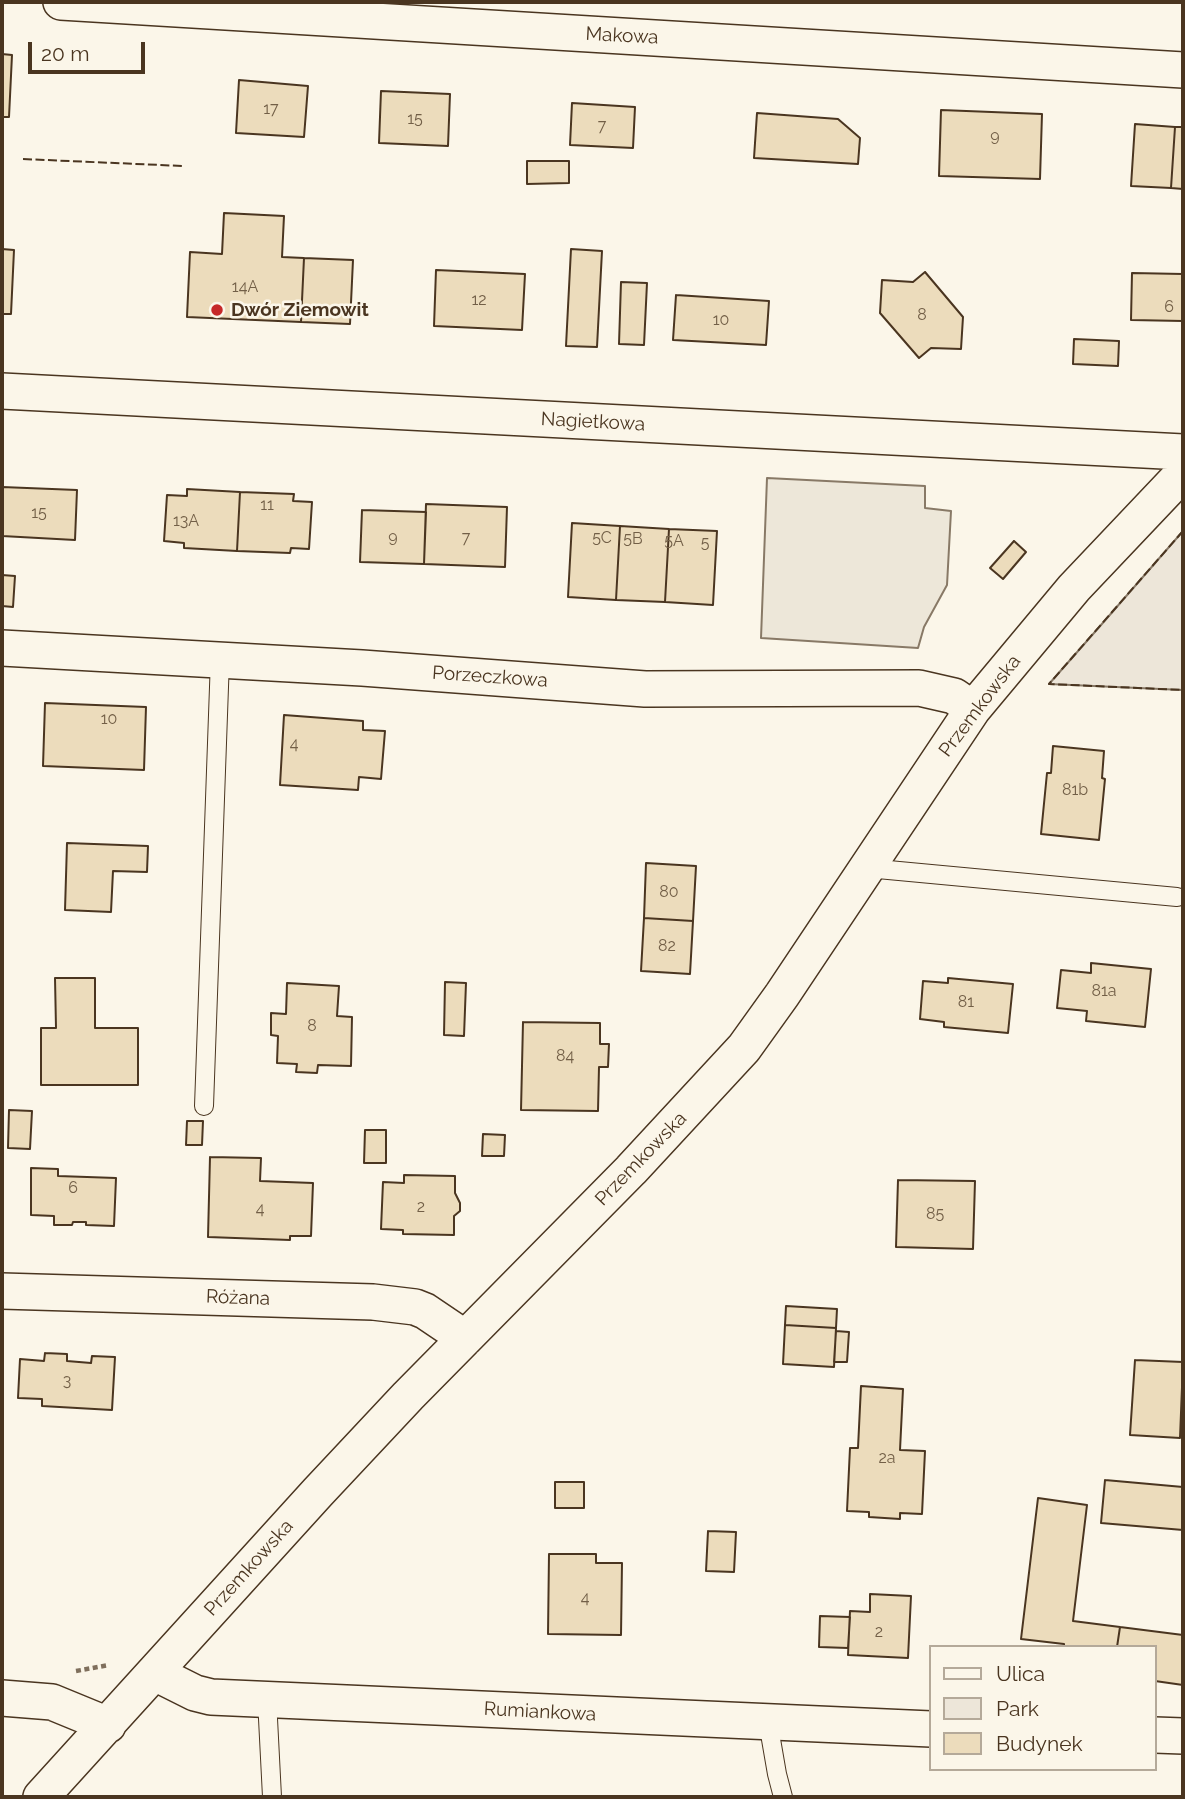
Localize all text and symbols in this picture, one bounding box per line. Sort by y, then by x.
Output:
street label: Makowa [585,23,659,49]
scale bar [32,28,149,72]
text: 20 m [41,41,89,66]
house number: 17 [263,99,279,119]
house number: 15 [407,109,423,129]
house number: 7 [598,116,606,136]
house number: 9 [990,126,1000,146]
house number: 14A [232,277,258,297]
house number: 12 [471,290,487,310]
house number: 6 [1164,297,1174,317]
place label: Dwór Ziemowit [231,299,369,321]
marker: Dwór Ziemowit [209,302,225,318]
house number: 8 [917,305,927,325]
house number: 10 [713,310,729,330]
street label: Nagietkowa [540,408,646,436]
house number: 11 [260,495,274,515]
house number: 15 [31,503,47,523]
house number: 13A [173,511,199,531]
house number: 9 [388,527,398,547]
house number: 7 [462,528,470,548]
house number: 5C [592,528,612,548]
house number: 5B [623,529,643,549]
house number: 5A [664,531,684,551]
house number: 5 [701,533,709,553]
street label: Przemkowska [934,651,1026,761]
street label: Porzeczkowa [431,662,549,692]
house number: 10 [101,709,117,729]
house number: 4 [290,734,298,754]
house number: 81b [1062,780,1088,800]
house number: 80 [659,882,679,902]
house number: 82 [658,936,676,956]
house number: 81a [1091,981,1117,1001]
house number: 81 [958,992,974,1012]
house number: 8 [307,1016,317,1036]
house number: 84 [556,1046,574,1066]
street label: Przemkowska [591,1107,691,1211]
house number: 6 [68,1178,78,1198]
house number: 2 [417,1197,425,1217]
house number: 4 [256,1199,264,1219]
house number: 85 [926,1204,944,1224]
street label: Różana [205,1285,271,1311]
house number: 3 [63,1371,71,1391]
house number: 2a [878,1448,896,1468]
street label: Przemkowska [200,1515,298,1621]
house number: 4 [581,1588,589,1608]
house number: 2 [875,1622,883,1642]
legend [930,1645,1157,1771]
text: Ulica [996,1661,1045,1686]
text: Park [996,1696,1039,1721]
street label: Rumiankowa [483,1698,597,1726]
text: Budynek [996,1731,1083,1756]

